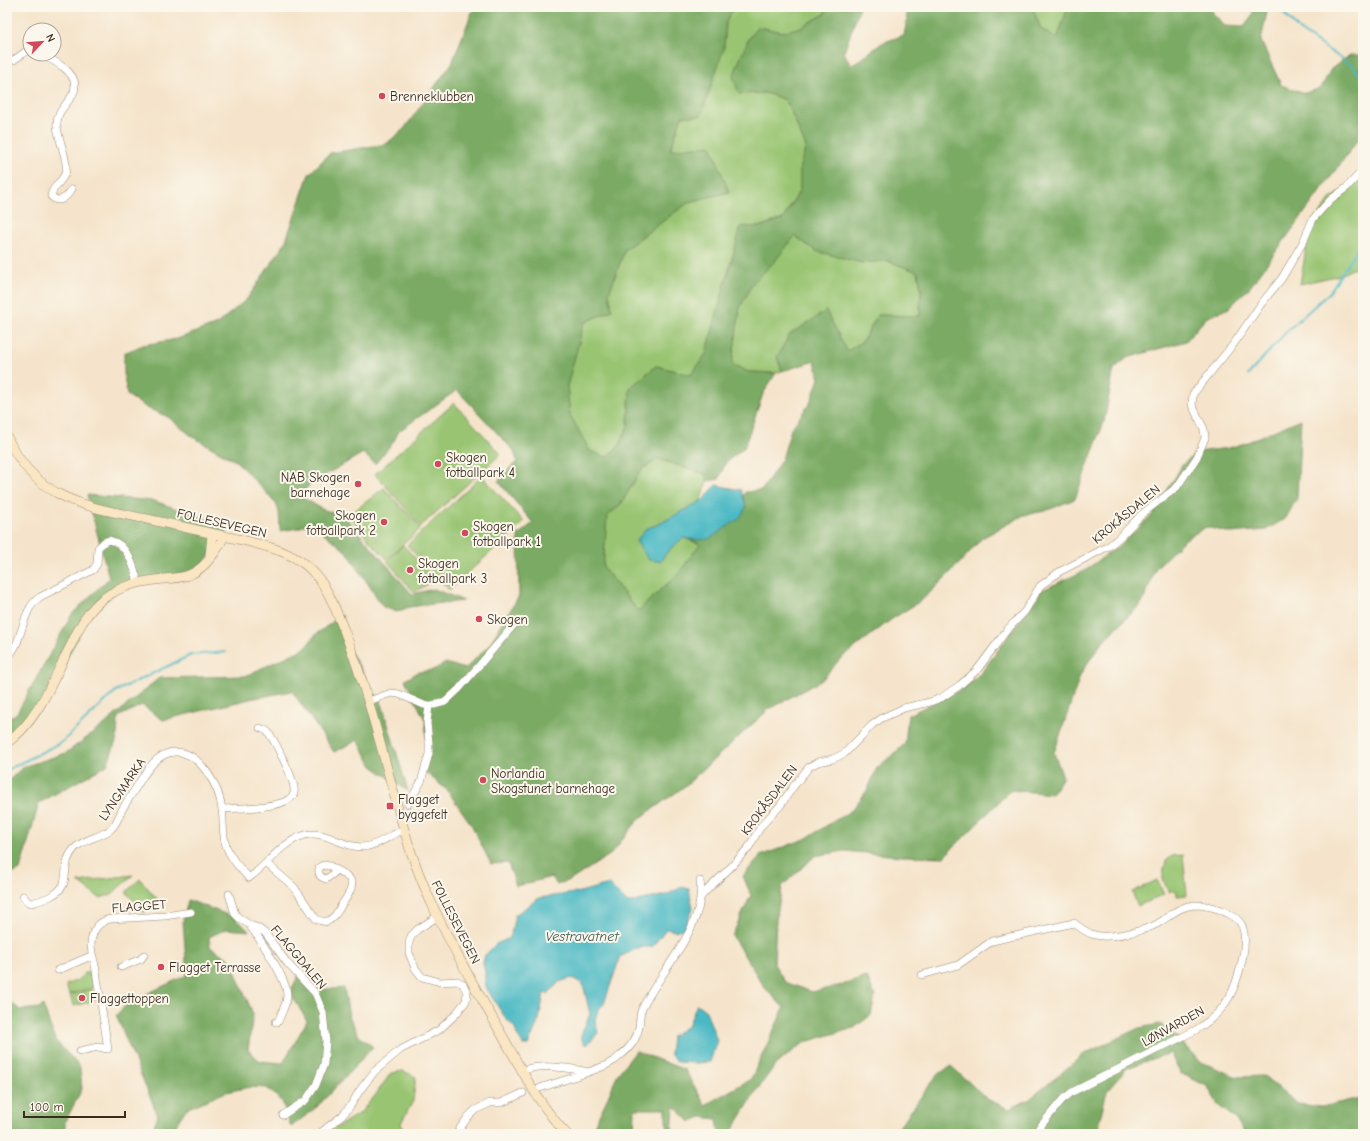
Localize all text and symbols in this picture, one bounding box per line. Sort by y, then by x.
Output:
north arrow [22,22,62,62]
text: N [43,32,58,44]
place label: Brenneklubben [390,89,474,104]
marker: Brenneklubben [377,91,387,101]
place label: Skogen fotballpark 4 [445,450,515,480]
marker: Skogen fotballpark 4 [433,459,443,469]
place label: NAB Skogen barnehage [281,470,350,500]
marker: NAB Skogen barnehage [353,479,363,489]
street label: KROKÅSDALEN [1088,480,1163,547]
street label: FOLLESEVEGEN [176,505,268,541]
place label: Skogen fotballpark 2 [306,508,376,538]
marker: Skogen fotballpark 2 [379,517,389,527]
place label: Skogen fotballpark 1 [472,519,541,549]
marker: Skogen fotballpark 1 [460,528,470,538]
place label: Skogen fotballpark 3 [417,556,487,586]
marker: Skogen fotballpark 3 [405,565,415,575]
place label: Skogen [487,612,528,627]
marker: Skogen [474,614,484,624]
street label: LYNGMARKA [96,755,149,823]
street label: KROKÅSDALEN [737,761,800,838]
place label: Norlandia Skogstunet barnehage [491,766,616,796]
marker: Norlandia Skogstunet barnehage [478,775,488,785]
place label: Flagget byggefelt [398,792,449,822]
marker: Flagget byggefelt [385,801,395,811]
street label: FOLLESEVEGEN [428,878,484,966]
street label: FLAGGET [111,897,167,915]
street label: FLAGGDALEN [268,922,330,992]
water label: Vestravatnet [545,928,620,945]
place label: Flagget Terrasse [169,960,261,975]
marker: Flagget Terrasse [156,962,166,972]
place label: Flaggettoppen [90,991,169,1006]
marker: Flaggettoppen [77,993,87,1003]
street label: LØNVARDEN [1139,1003,1207,1049]
scale bar [24,1093,125,1119]
text: 100 m [30,1100,63,1114]

